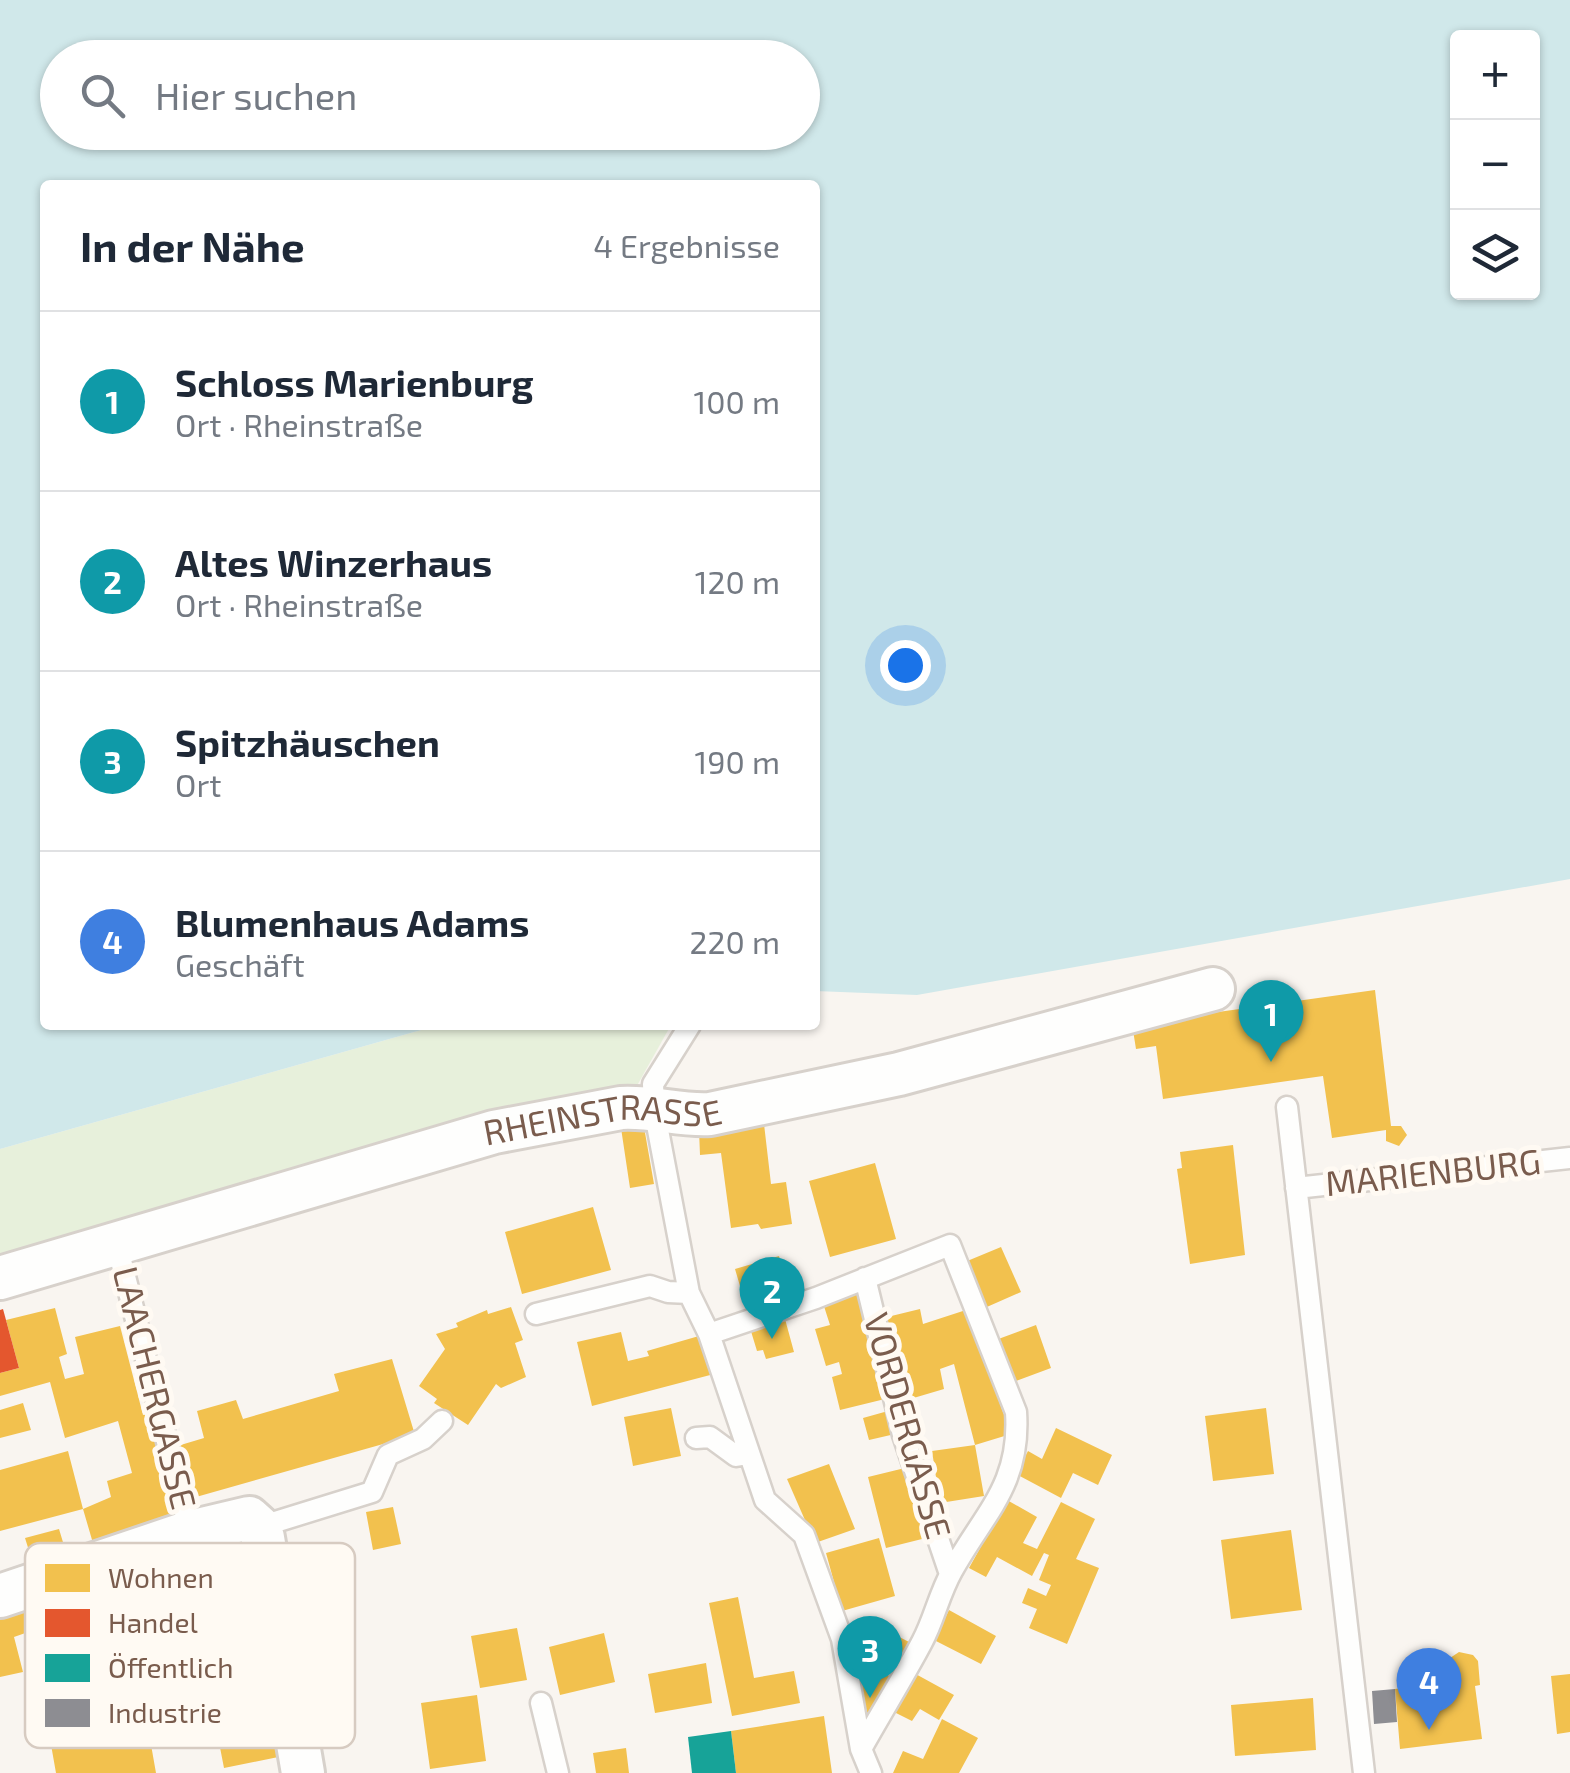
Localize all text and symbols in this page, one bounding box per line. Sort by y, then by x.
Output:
map controls [1450,30,1540,300]
button: + [1450,30,1540,120]
search box [40,40,820,150]
icon: search [75,68,130,123]
text: Hier suchen [155,72,357,118]
button: − [1450,120,1540,210]
button: layers [1450,210,1540,300]
text: In der Nähe [80,220,305,270]
text: 4 Ergebnisse [593,226,780,264]
text: Schloss Marienburg [175,359,534,405]
text: 1 [106,382,119,420]
text: 100 m [694,382,780,420]
text: Ort · Rheinstraße [175,405,423,443]
text: Altes Winzerhaus [175,539,492,585]
text: 2 [103,562,122,600]
text: 120 m [695,562,780,600]
text: Ort · Rheinstraße [175,585,423,623]
your location [880,640,931,691]
text: Spitzhäuschen [175,719,440,765]
text: 3 [103,742,122,780]
text: 190 m [694,742,780,780]
text: Ort [175,765,221,803]
text: Blumenhaus Adams [175,899,529,945]
text: 4 [102,922,123,960]
text: 220 m [690,922,780,960]
text: Geschäft [175,945,305,983]
pin: 1 [1238,980,1304,1062]
street label: RHEINSTRASSE [479,1085,725,1153]
street label: MARIENBURG [1323,1139,1542,1203]
pin: 2 [740,1256,804,1339]
street label: LAACHERGASSE [105,1262,206,1513]
street label: VORDERGASSE [857,1308,961,1543]
legend [25,1543,355,1748]
text: Wohnen [108,1560,214,1594]
text: Handel [108,1605,198,1639]
pin: 3 [838,1616,902,1698]
pin: 4 [1396,1648,1462,1730]
text: Öffentlich [108,1650,234,1684]
text: Industrie [108,1695,222,1729]

